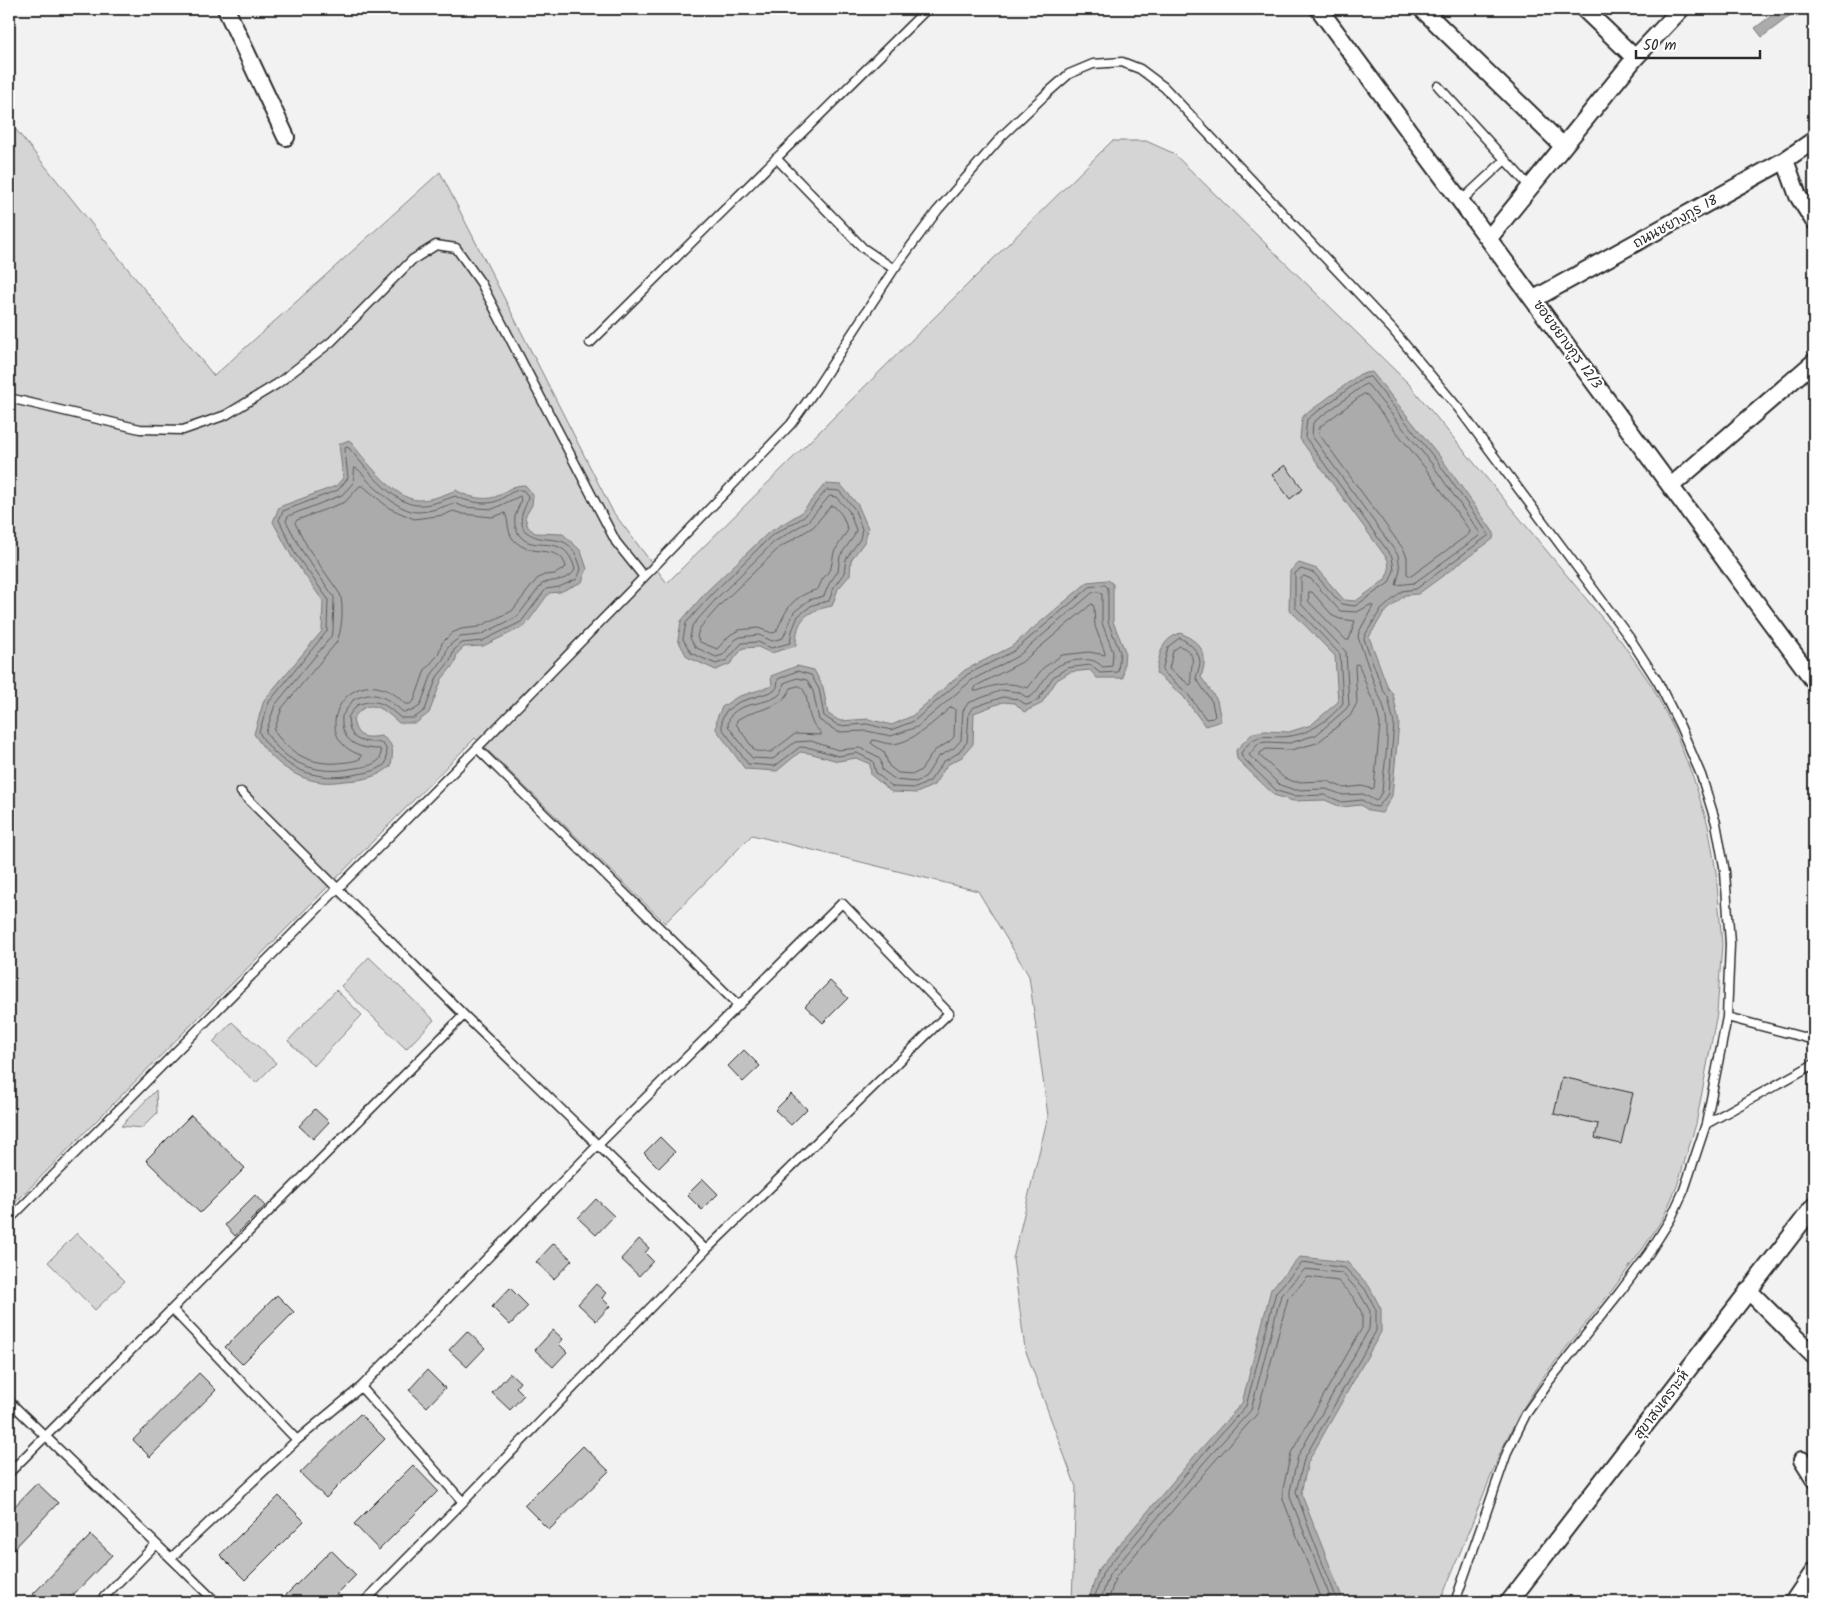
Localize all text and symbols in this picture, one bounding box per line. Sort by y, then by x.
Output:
scale bar [1636,28,1759,60]
text: 50 m [1643,34,1677,58]
street label: ถนนชยางกูร 18 [1629,189,1722,254]
street label: ซอยชยางกูร 12/3 [1527,295,1607,394]
street label: สุขาสงเคราะห์ [1628,1365,1695,1444]

